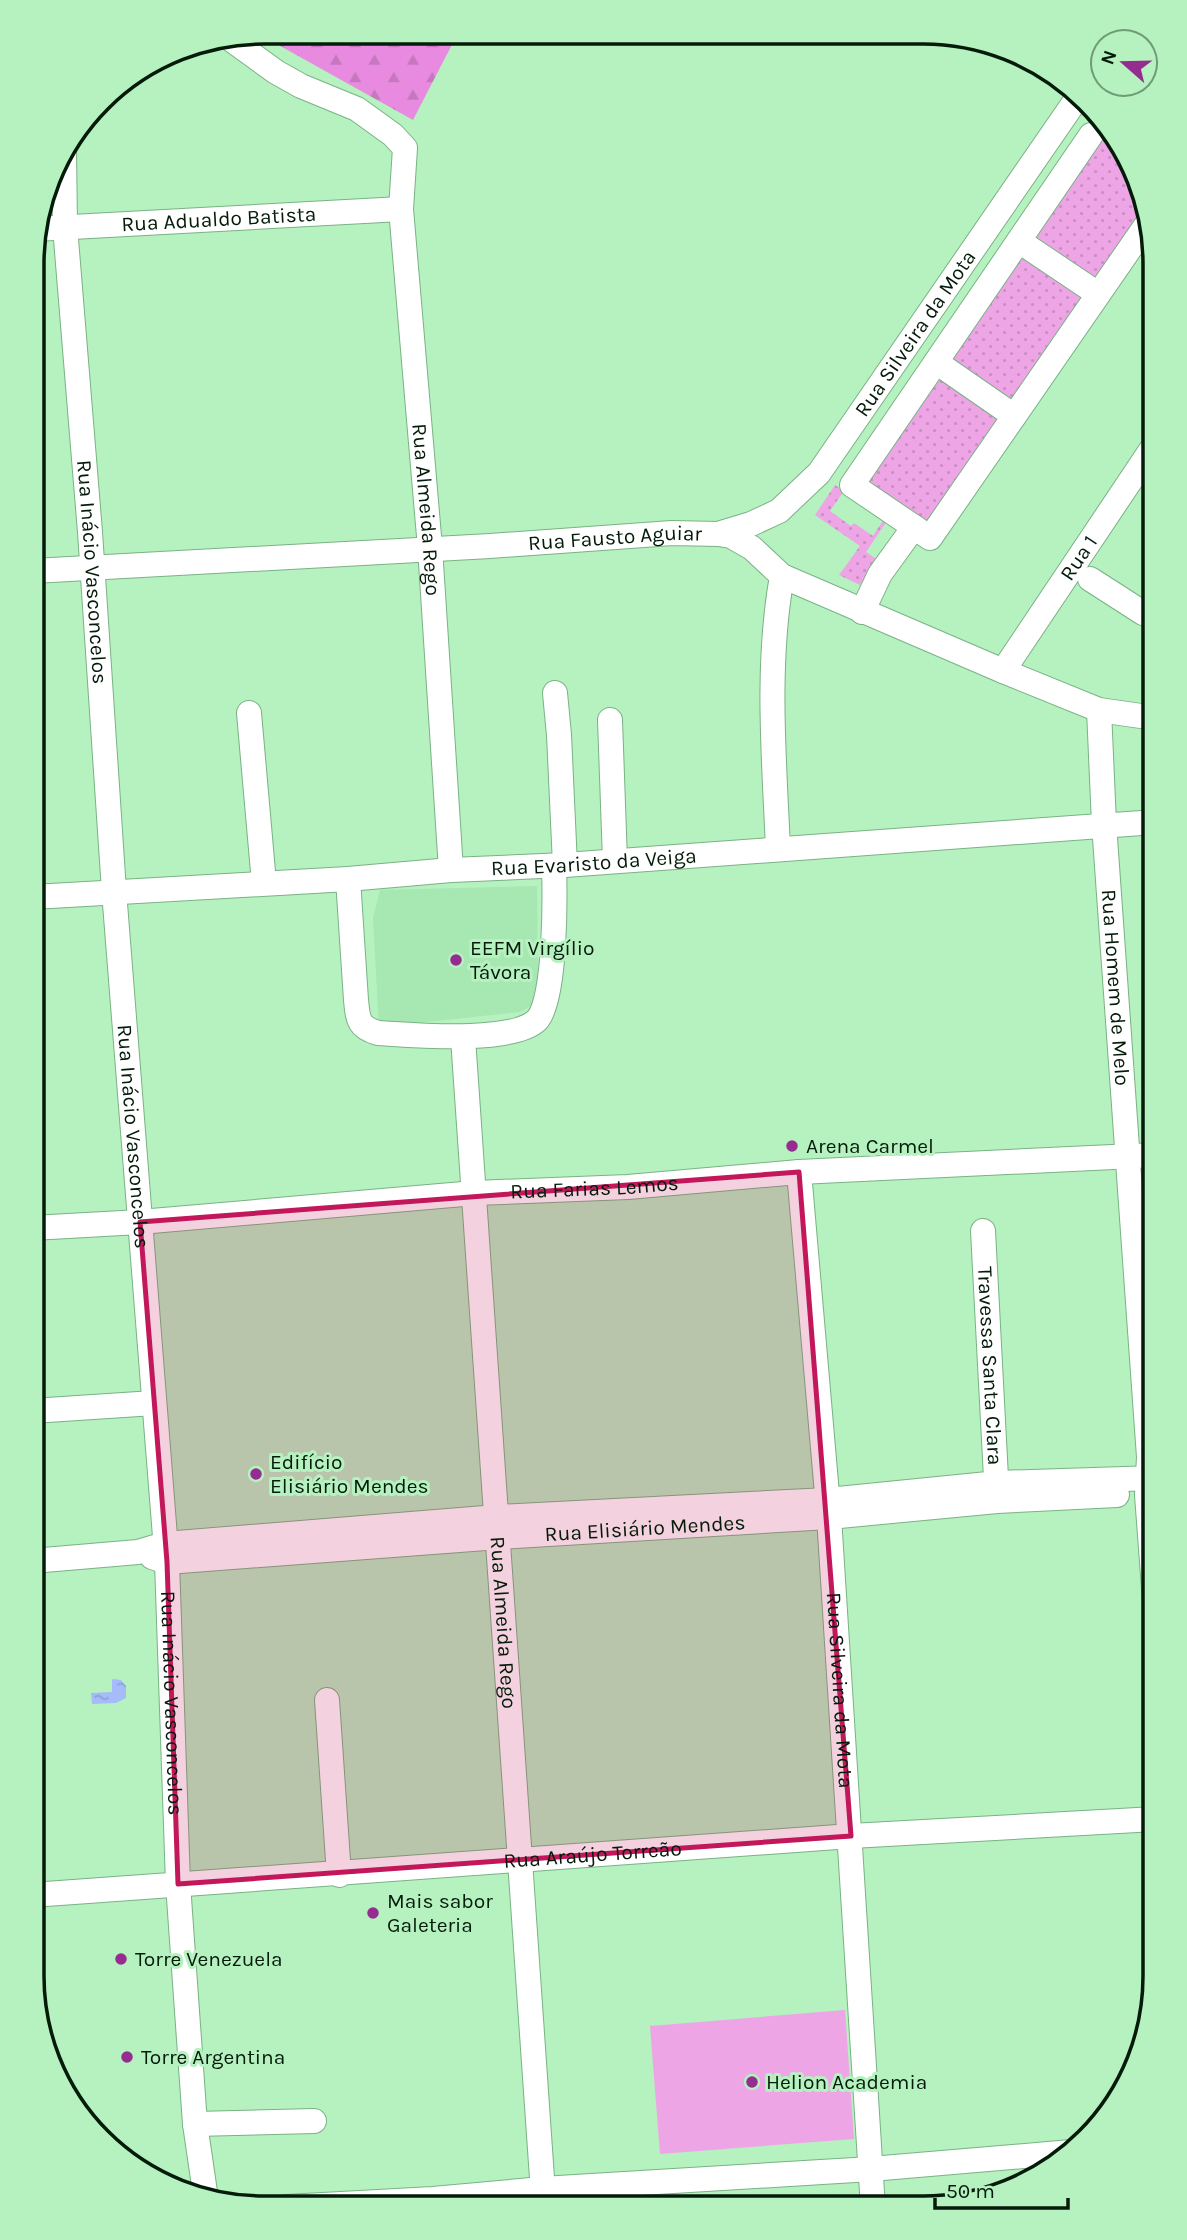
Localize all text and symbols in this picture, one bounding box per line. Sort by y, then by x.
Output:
north arrow [1089,28,1159,98]
text: N [1096,47,1122,68]
street label: Rua Adualdo Batista [121,202,317,236]
street label: Rua Silveira da Mota [849,246,981,421]
street label: Rua Almeida Rego [407,422,445,596]
street label: Rua Inácio Vasconcelos [72,459,112,685]
street label: Rua Fausto Aguiar [527,521,703,555]
street label: Rua 1 [1055,531,1102,585]
street label: Rua Evaristo da Veiga [491,843,698,880]
street label: Rua Homem de Melo [1097,888,1135,1087]
place label: EEFM Virgílio Távora [470,936,594,984]
marker: EEFM Virgílio Távora [448,952,464,968]
street label: Rua Inácio Vasconcelos [113,1023,154,1249]
place label: Arena Carmel [806,1134,934,1158]
marker: Arena Carmel [784,1138,800,1154]
street label: Rua Farias Lemos [510,1171,680,1204]
street label: Travessa Santa Clara [973,1266,1007,1466]
place label: Edifício Elisiário Mendes [270,1450,429,1498]
marker: Edifício Elisiário Mendes [248,1466,264,1482]
street label: Rua Elisiário Mendes [544,1510,746,1546]
street label: Rua Almeida Rego [486,1536,521,1710]
street label: Rua Inácio Vasconcelos [156,1590,188,1816]
street label: Rua Silveira da Mota [822,1592,858,1789]
street label: Rua Araújo Torreão [503,1836,682,1873]
place label: Mais sabor Galeteria [387,1889,493,1937]
marker: Mais sabor Galeteria [365,1905,381,1921]
place label: Torre Venezuela [135,1947,283,1971]
marker: Torre Venezuela [113,1951,129,1967]
place label: Torre Argentina [141,2045,285,2069]
marker: Torre Argentina [119,2049,135,2065]
place label: Helion Academia [766,2070,927,2094]
marker: Helion Academia [744,2074,760,2090]
scale bar [935,2166,1068,2210]
text: 50 m [946,2179,995,2203]

